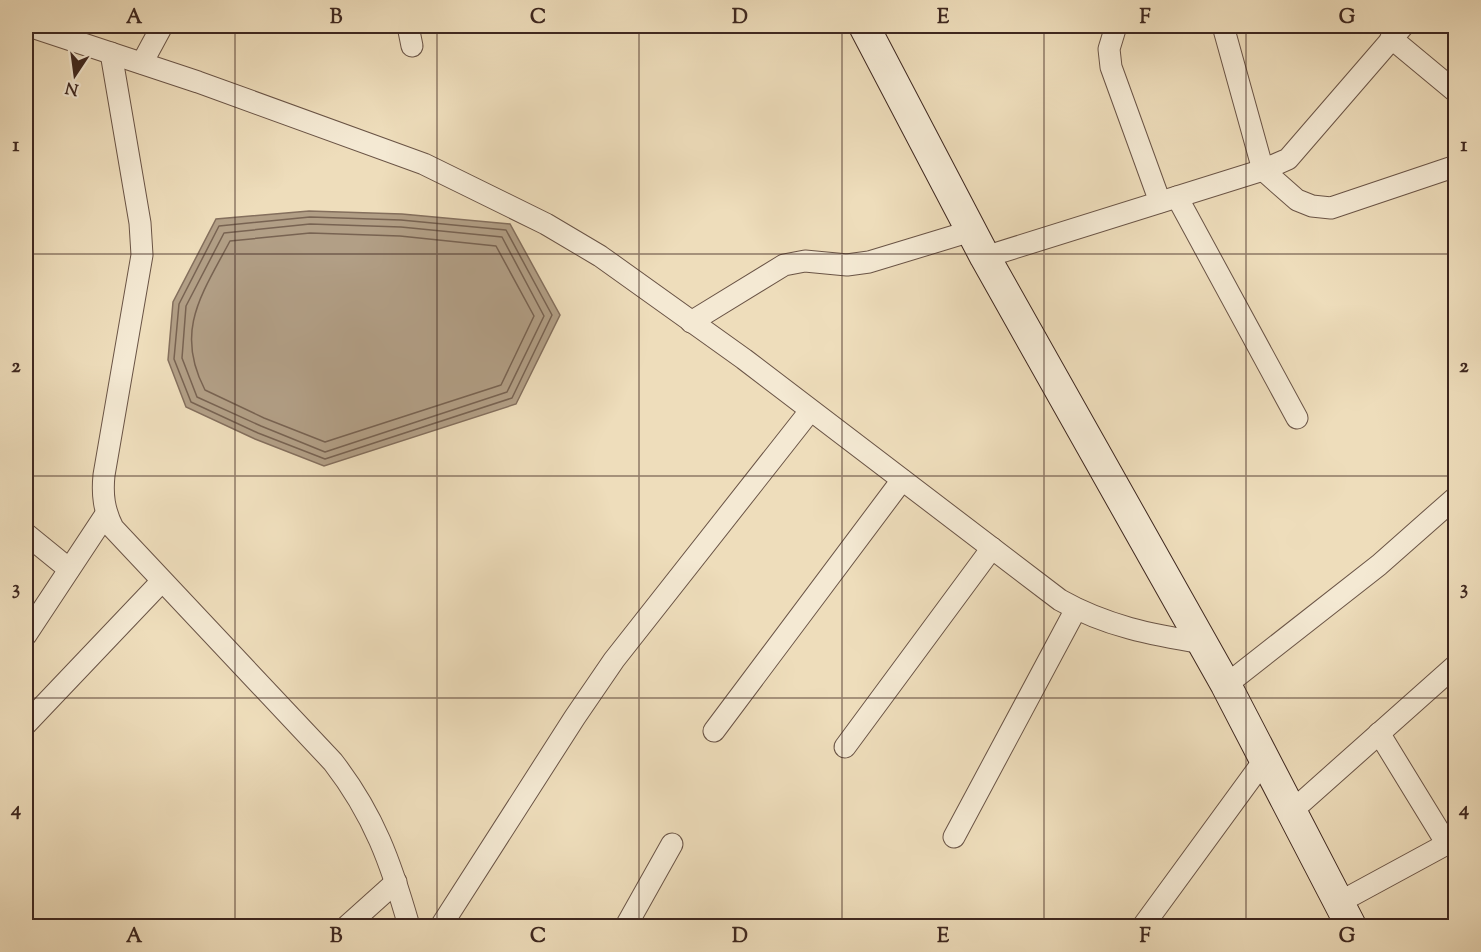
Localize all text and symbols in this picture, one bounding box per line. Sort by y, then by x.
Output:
text: A [126,4,143,33]
text: B [330,4,343,33]
text: C [530,4,546,33]
text: D [732,4,748,33]
text: E [937,4,950,33]
text: F [1139,4,1151,33]
text: G [1339,4,1356,33]
north arrow [45,45,105,105]
text: N [63,74,81,100]
text: 1 [13,132,20,161]
text: 1 [1461,132,1468,161]
text: 2 [11,353,21,382]
text: 2 [1459,353,1469,382]
text: 3 [12,575,20,604]
text: 3 [1460,575,1468,604]
text: 4 [10,796,21,825]
text: 4 [1458,796,1469,825]
text: A [126,923,143,952]
text: B [330,923,343,952]
text: C [530,923,546,952]
text: D [732,923,748,952]
text: E [937,923,950,952]
text: F [1139,923,1151,952]
text: G [1339,923,1356,952]

